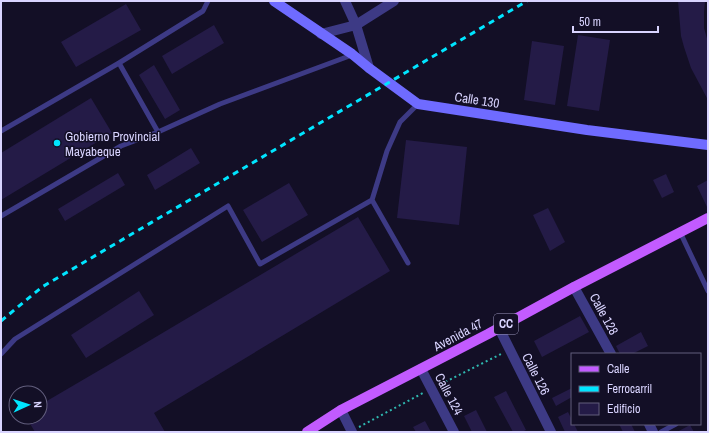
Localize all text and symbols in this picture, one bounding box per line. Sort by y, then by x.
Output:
scale bar [573,8,658,34]
text: 50 m [579,14,601,30]
street label: Calle 130 [453,88,501,112]
place label: Gobierno Provincial Mayabeque [65,128,160,160]
marker: Gobierno Provincial Mayabeque [52,138,62,148]
street label: Calle 128 [586,290,622,338]
road number: CC [494,314,518,334]
street label: Avenida 47 [429,315,486,356]
street label: Calle 126 [518,350,554,398]
legend [571,353,701,425]
text: Calle [607,361,629,377]
street label: Calle 124 [431,370,467,418]
text: Ferrocarril [607,381,652,397]
north arrow [8,385,48,425]
text: N [31,401,45,408]
text: Edificio [607,401,640,417]

